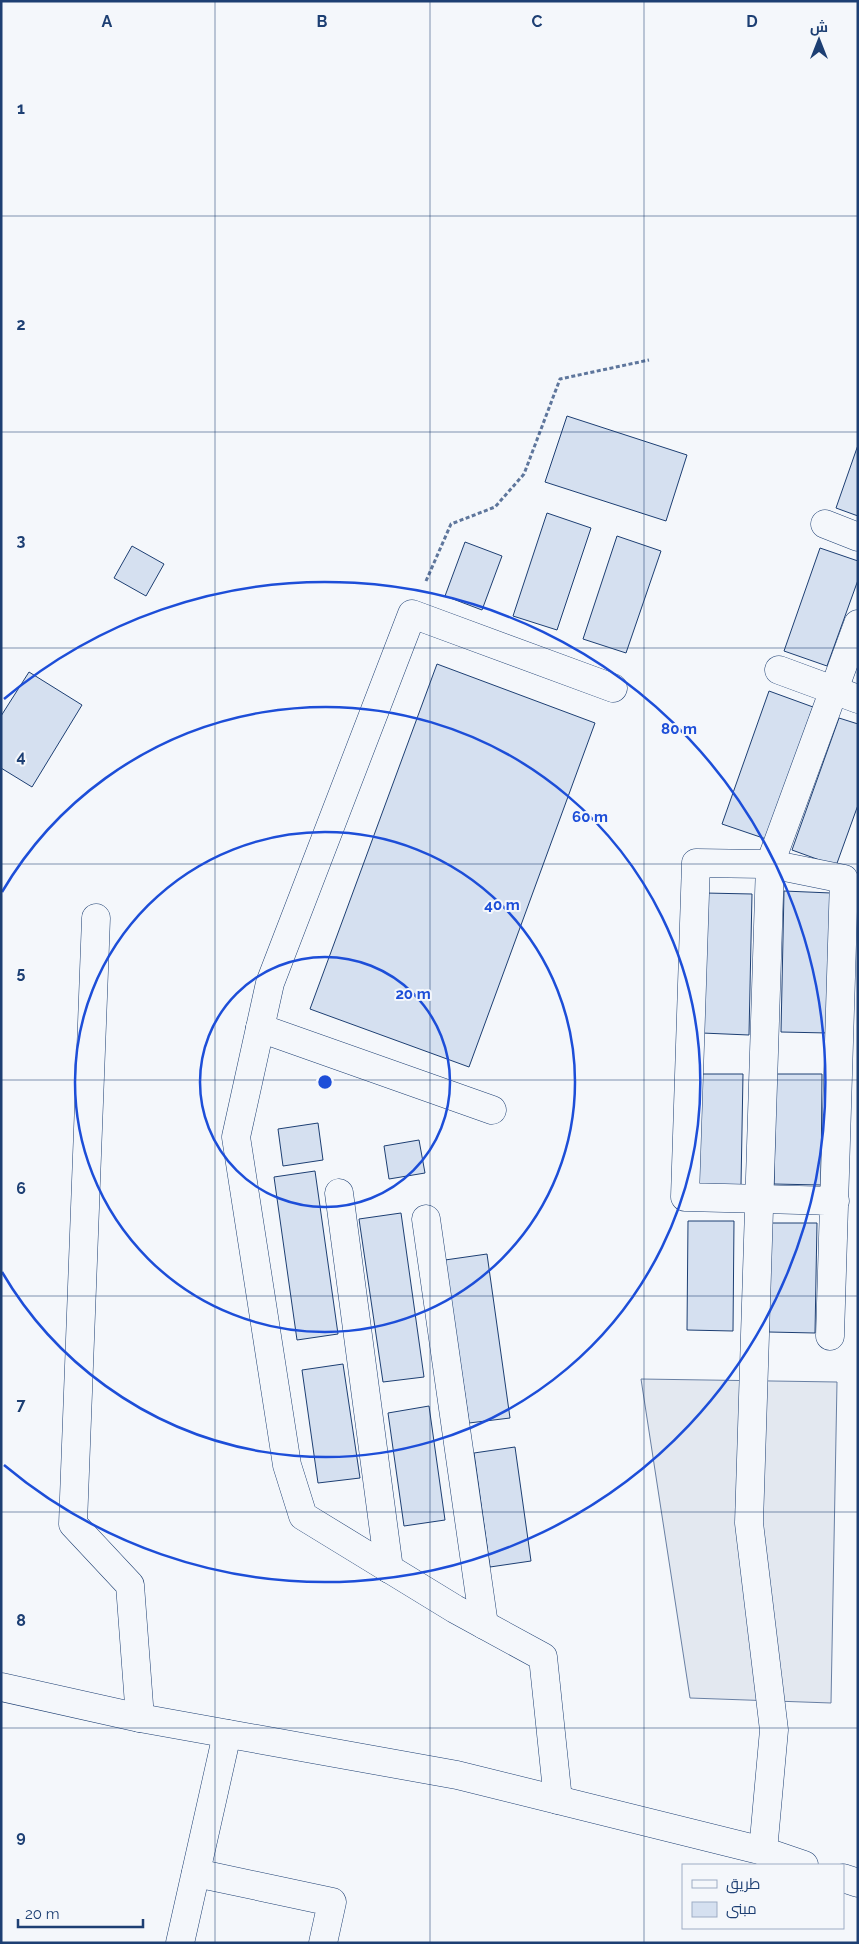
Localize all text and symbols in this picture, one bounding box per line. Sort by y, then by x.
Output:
text: A [102,12,113,31]
text: B [317,12,328,31]
text: C [532,12,543,31]
text: D [746,12,758,31]
north arrow [794,15,844,65]
text: ش [810,19,828,36]
text: 1 [17,99,25,118]
text: 2 [16,315,26,334]
text: 3 [17,531,26,550]
text: 80 m [661,720,697,738]
text: 4 [16,747,26,766]
text: 60 m [572,808,608,826]
text: 40 m [484,896,520,914]
text: 5 [17,963,26,982]
text: 20 m [395,985,431,1003]
centre of rings [316,1073,334,1091]
text: 6 [16,1179,26,1198]
text: 7 [17,1395,26,1414]
text: 8 [16,1611,26,1630]
text: 9 [16,1827,26,1846]
legend [682,1864,844,1929]
text: طريق [726,1875,760,1894]
scale bar [18,1896,142,1928]
text: مبنى [726,1900,757,1919]
text: 20 m [25,1905,60,1923]

